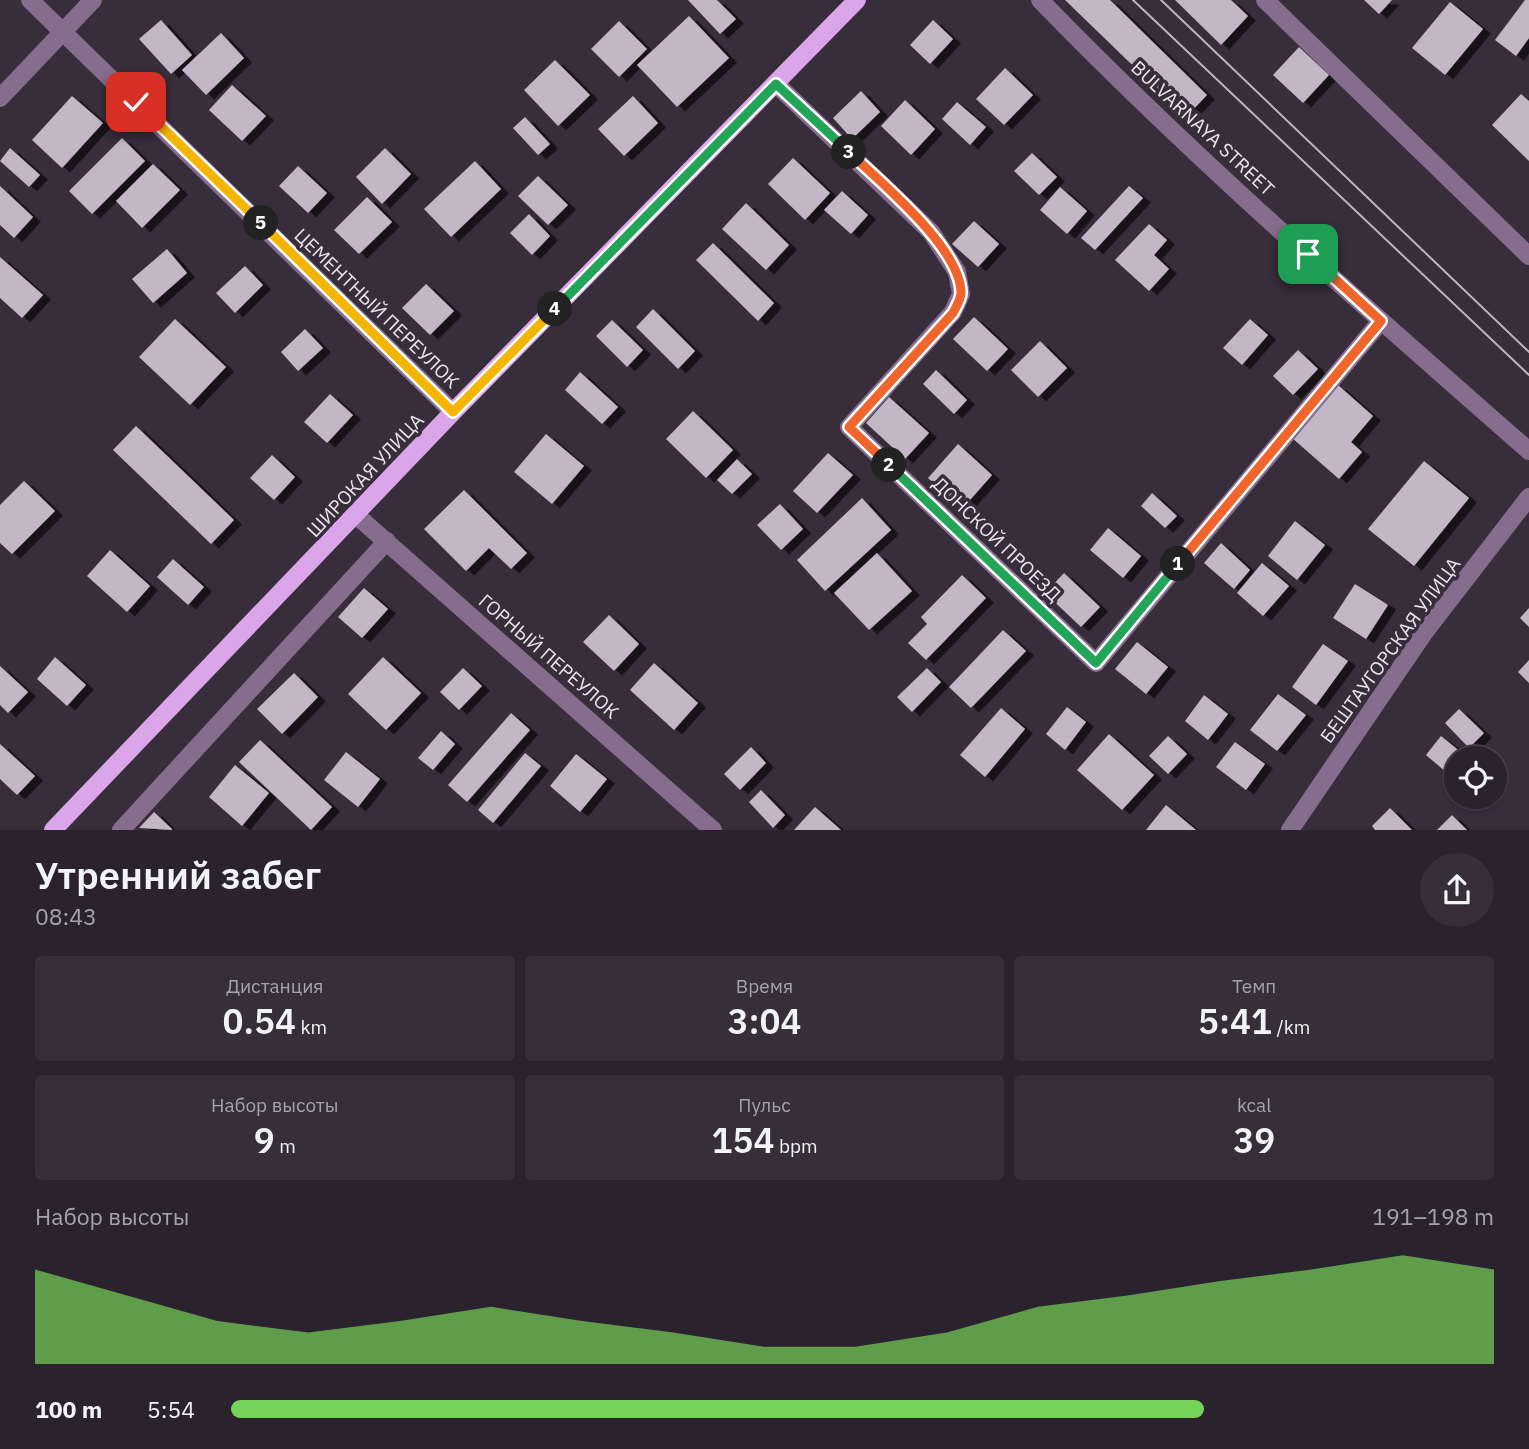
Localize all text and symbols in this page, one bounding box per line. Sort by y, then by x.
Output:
street label: BULVARNAYA STREET [1126,55,1280,201]
pin [106,72,166,132]
icon: check [117,83,155,121]
pin: 3 [832,134,866,170]
text: 3 [843,139,854,163]
pin: 5 [244,206,278,241]
text: 5 [255,210,266,234]
street label: ЦЕМЕНТНЫЙ ПЕРЕУЛОК [290,223,464,393]
pin [1278,224,1338,284]
icon: arrive [1289,235,1327,273]
pin: 4 [538,292,572,326]
text: 4 [549,296,560,320]
street label: ШИРОКАЯ УЛИЦА [301,408,429,542]
pin: 2 [872,448,906,482]
text: 2 [883,452,894,476]
street label: ДОНСКОЙ ПРОЕЗД [928,471,1066,607]
pin: 1 [1160,546,1196,582]
text: 1 [1172,551,1183,575]
street label: БЕШТАУГОРСКАЯ УЛИЦА [1315,552,1465,748]
street label: ГОРНЫЙ ПЕРЕУЛОК [474,589,624,723]
map controls [1444,746,1507,809]
button: locate [1444,746,1507,809]
text: Утренний забег [35,850,321,899]
button: share [1420,853,1494,927]
text: 08:43 [35,901,97,931]
text: Дистанция [226,974,324,998]
text: Время [736,974,793,998]
text: Темп [1232,974,1276,998]
text: 0.54 [223,998,296,1044]
text: 3:04 [727,998,802,1044]
text: 5:41 [1198,998,1272,1044]
text: km [296,1015,327,1039]
text: /km [1272,1015,1310,1039]
text: Набор высоты [211,1093,339,1117]
text: Пульс [738,1093,791,1117]
text: kcal [1237,1093,1271,1117]
text: 9 [254,1117,275,1163]
text: 154 [711,1117,774,1163]
text: 39 [1233,1117,1275,1163]
text: m [275,1134,296,1158]
text: bpm [774,1134,818,1158]
text: Набор высоты [35,1201,189,1231]
text: 191–198 m [1372,1201,1494,1231]
text: 100 m [35,1394,102,1424]
text: 5:54 [147,1394,195,1424]

